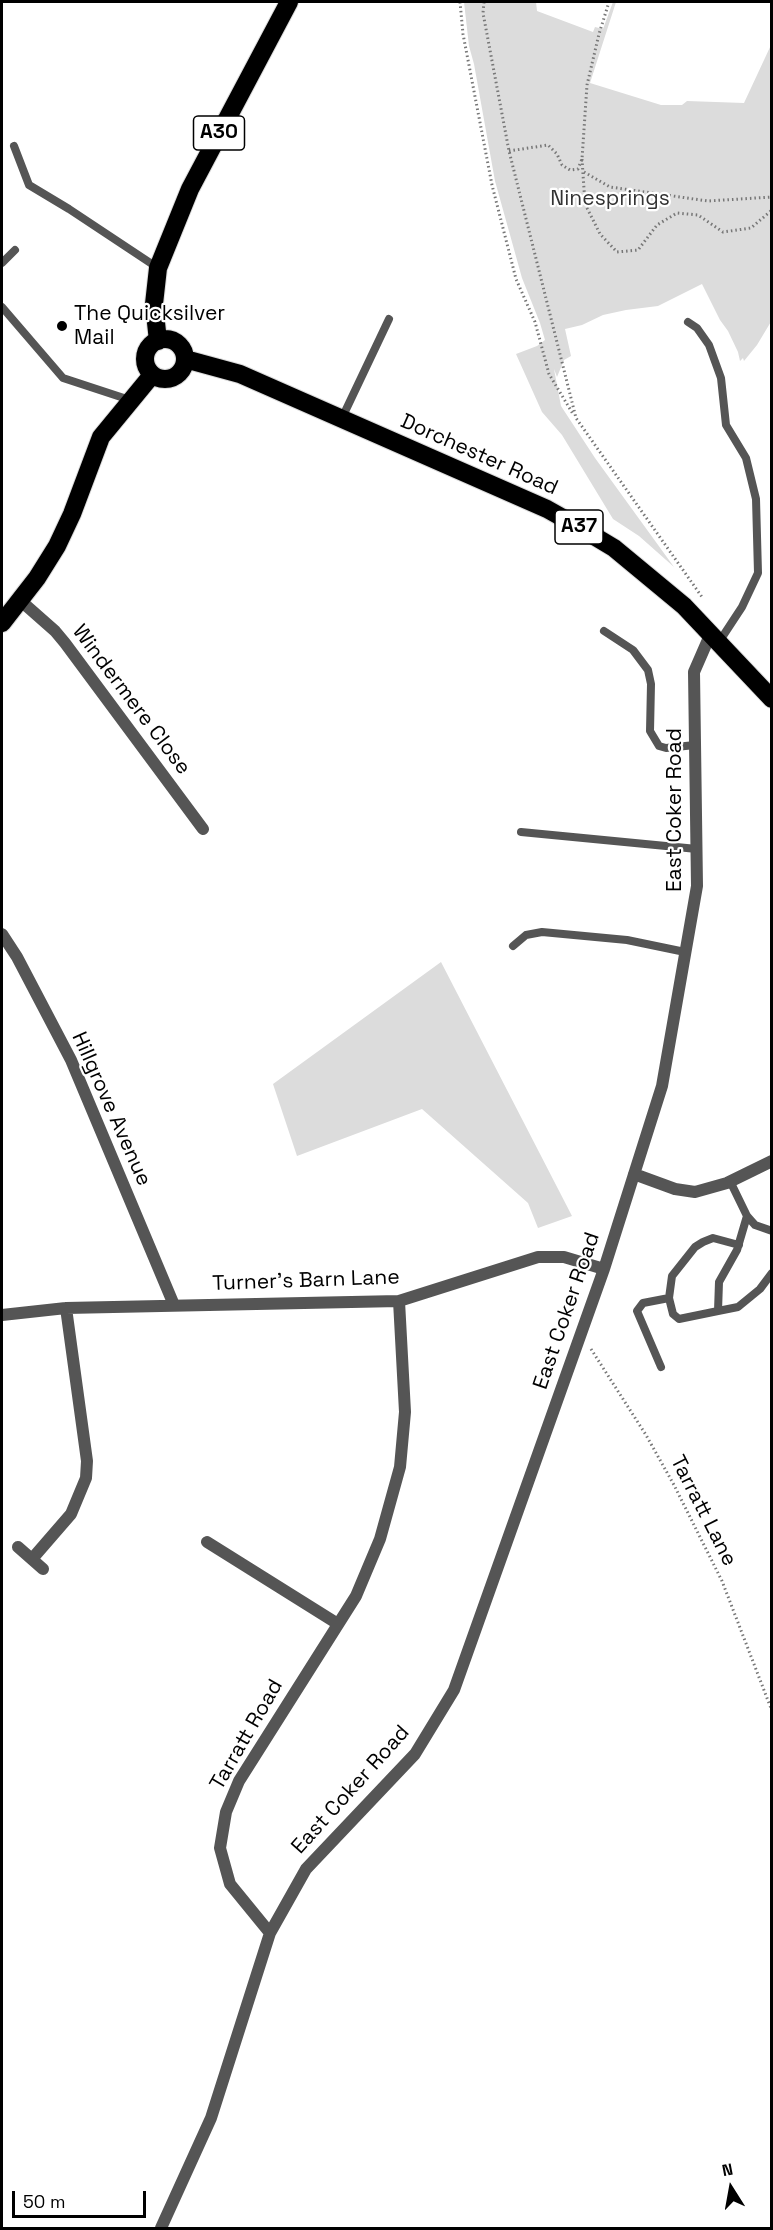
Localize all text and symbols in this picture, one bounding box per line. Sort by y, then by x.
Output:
road number: A30 [194,116,244,150]
park label: Ninesprings [550,186,670,212]
place label: The Quicksilver Mail [74,301,225,351]
marker: The Quicksilver Mail [55,319,69,333]
street label: Dorchester Road [396,409,562,501]
road number: A37 [555,510,603,544]
street label: Windermere Close [66,620,196,780]
street label: East Coker Road [662,728,688,892]
street label: Hillgrove Avenue [66,1028,156,1190]
street label: East Coker Road [528,1229,606,1393]
street label: Turner's Barn Lane [212,1265,400,1297]
street label: Tarratt Lane [664,1451,742,1571]
street label: Tarratt Road [205,1675,289,1795]
street label: East Coker Road [287,1721,415,1859]
north arrow [701,2158,761,2218]
text: N [720,2159,735,2181]
scale bar [15,2179,148,2217]
text: 50 m [23,2190,65,2213]

